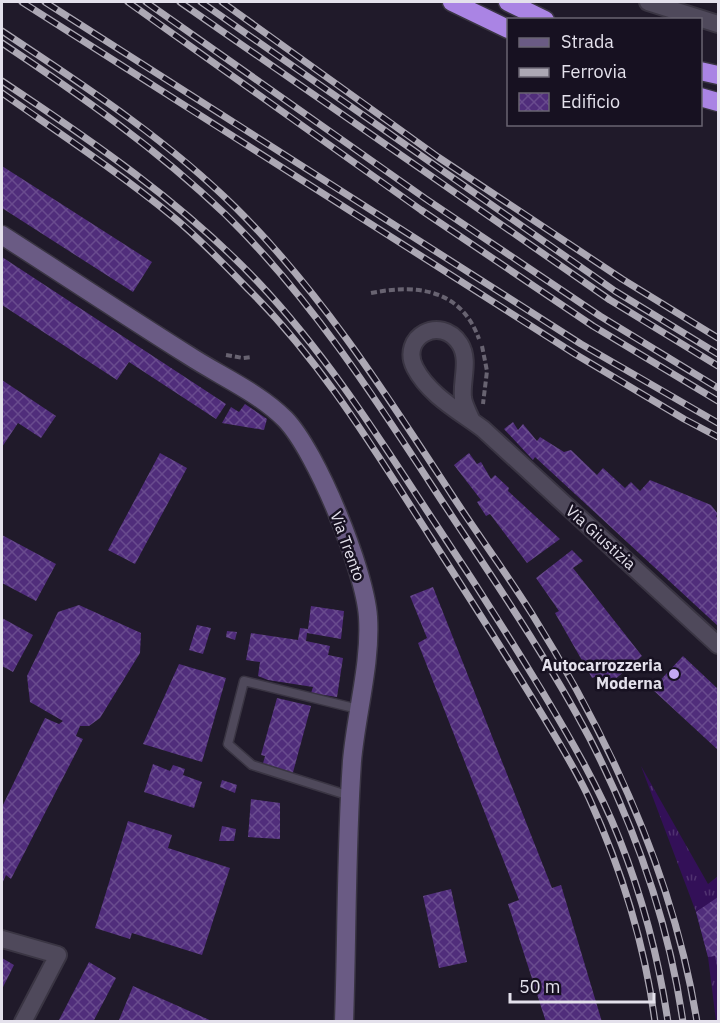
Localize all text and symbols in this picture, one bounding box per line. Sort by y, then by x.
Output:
legend [507,18,702,126]
text: Strada [561,30,614,53]
text: Ferrovia [561,60,627,83]
text: Edificio [561,90,620,113]
street label: Via Giustizia [562,500,641,574]
street label: Via Trento [326,508,370,584]
place label: Autocarrozzeria Moderna [542,655,662,693]
marker: Autocarrozzeria Moderna [667,667,681,681]
scale bar [510,966,654,1004]
text: 50 m [519,975,561,998]

